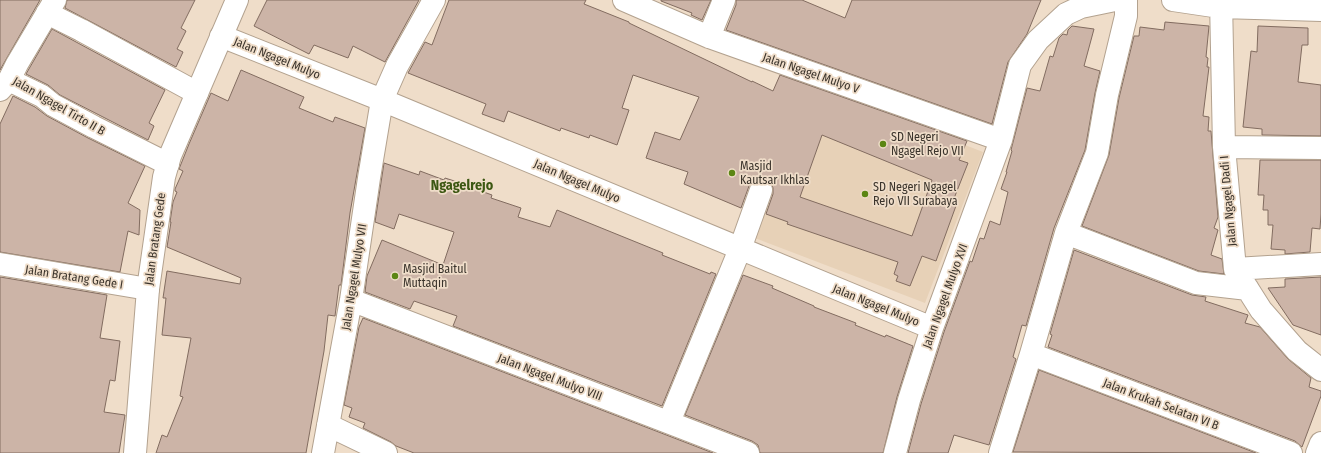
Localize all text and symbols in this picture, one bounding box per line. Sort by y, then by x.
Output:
street label: Jalan Ngagel Mulyo [232,34,322,82]
street label: Jalan Ngagel Mulyo V [761,50,862,96]
street label: Jalan Ngagel Tirto II B [10,74,108,138]
place label: SD Negeri Ngagel Rejo VII [891,130,964,158]
marker: SD Negeri Ngagel Rejo VII [878,139,888,149]
street label: Jalan Ngagel Dadi I [1217,155,1239,247]
street label: Jalan Ngagel Mulyo [532,156,622,206]
place label: Masjid Kautsar Ikhlas [740,159,809,187]
marker: Masjid Kautsar Ikhlas [727,168,737,178]
district label: Ngagelrejo [431,177,494,194]
place label: SD Negeri Ngagel Rejo VII Surabaya [873,180,958,208]
marker: SD Negeri Ngagel Rejo VII Surabaya [860,189,870,199]
street label: Jalan Bratang Gede [142,192,168,286]
street label: Jalan Ngagel Mulyo VII [339,223,369,331]
street label: Jalan Ngagel Mulyo XVI [920,242,970,350]
street label: Jalan Bratang Gede I [24,262,124,292]
place label: Masjid Baitul Muttaqin [403,262,467,290]
marker: Masjid Baitul Muttaqin [390,271,400,281]
street label: Jalan Ngagel Mulyo [831,281,921,329]
street label: Jalan Ngagel Mulyo VIII [496,351,604,403]
street label: Jalan Krukah Selatan VI B [1101,375,1221,433]

